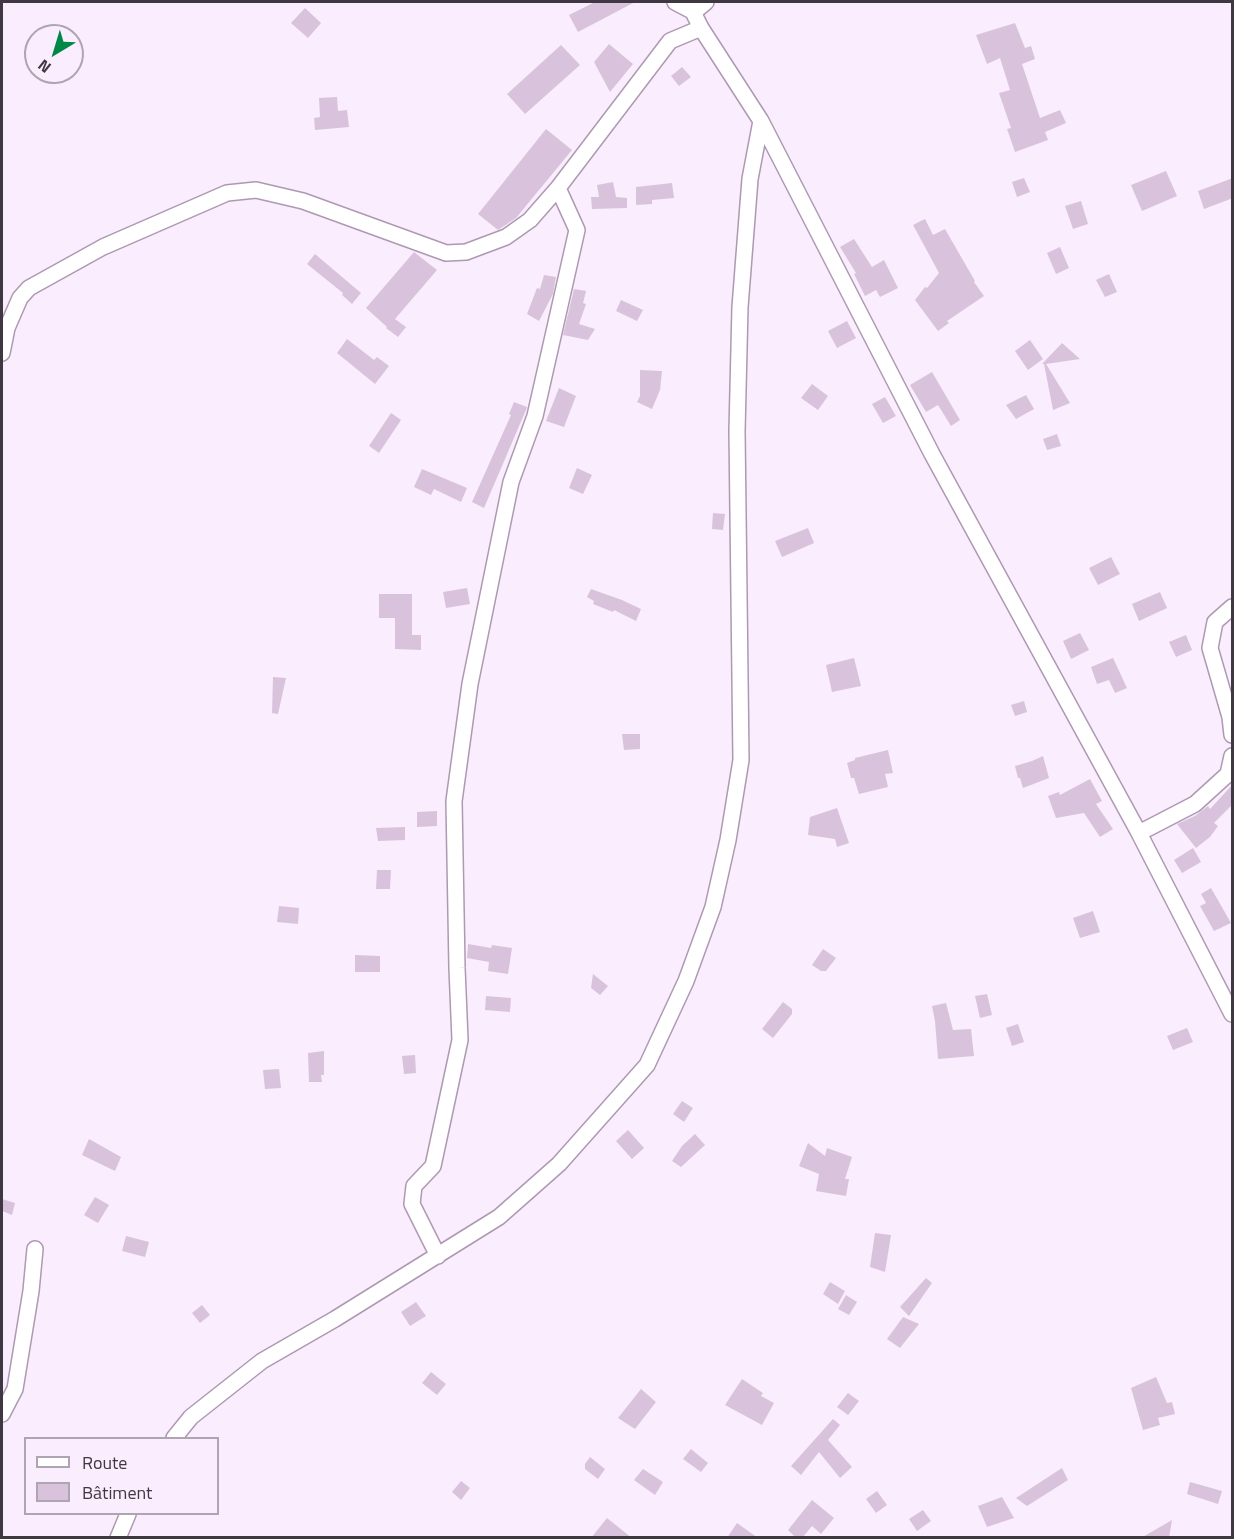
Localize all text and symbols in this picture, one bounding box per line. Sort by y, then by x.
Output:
north arrow [24,24,84,84]
text: N [32,54,56,79]
legend [24,1437,219,1515]
text: Route [82,1449,127,1476]
text: Bâtiment [82,1479,152,1506]

